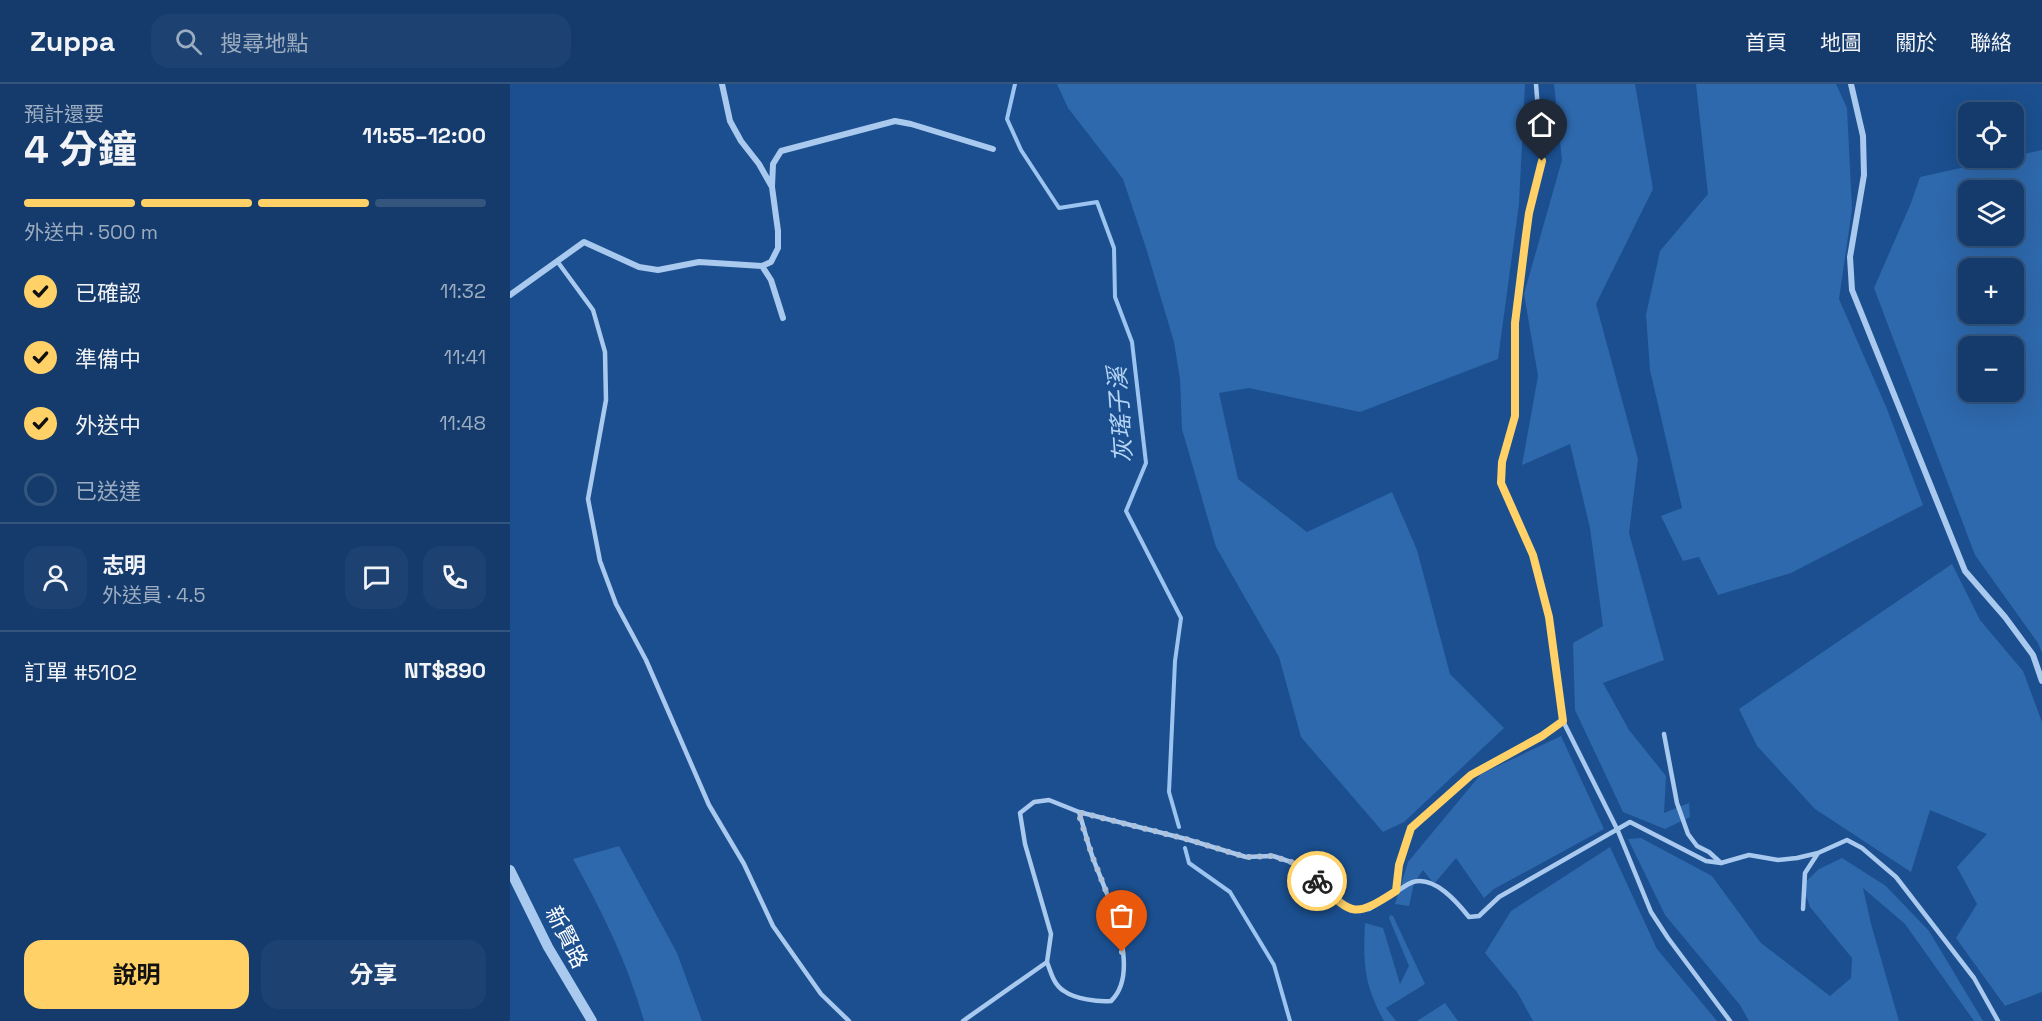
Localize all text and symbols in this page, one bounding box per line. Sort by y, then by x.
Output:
search box [151,14,571,68]
text: Zuppa [30,23,115,59]
icon: search [172,25,205,58]
text: 搜尋地點 [220,29,308,57]
text: 首頁 [1745,29,1787,56]
text: 地圖 [1820,29,1862,56]
text: 關於 [1895,29,1937,56]
text: 聯絡 [1970,29,2012,56]
pin [1516,99,1567,161]
text: 預計還要 [24,101,104,127]
map controls [1958,102,2024,402]
button: locate [1958,102,2024,168]
icon: home [1525,108,1558,141]
text: 11:55–12:00 [362,121,486,149]
text: 4 分鐘 [24,125,137,174]
button: layers [1958,180,2024,246]
text: 外送中 · 500 m [24,219,158,245]
button: + [1958,258,2024,324]
icon: check [24,275,57,308]
text: 11:32 [440,278,486,304]
text: 已確認 [75,279,141,307]
button: − [1958,336,2024,402]
icon: check [24,341,57,374]
text: 11:41 [444,344,486,370]
text: 準備中 [75,345,141,373]
water label: 灰瑤子溪 [1101,363,1139,464]
icon: check [24,407,57,440]
text: 11:48 [439,410,486,436]
text: 外送中 [75,411,141,439]
text: 已送達 [75,477,141,505]
button: person [24,546,87,609]
button: chat [345,546,408,609]
button: phone [423,546,486,609]
text: 志明 [102,551,146,579]
text: 外送員 · 4.5 [102,582,206,608]
text: NT$890 [404,656,486,684]
text: 訂單 #5102 [24,658,137,686]
courier [1287,851,1347,911]
icon: bike [1301,865,1334,898]
pin [1096,890,1147,952]
icon: bag [1105,899,1138,932]
street label: 新賢路 [540,901,594,973]
button: 說明 [24,940,249,1009]
button: 分享 [261,940,486,1009]

